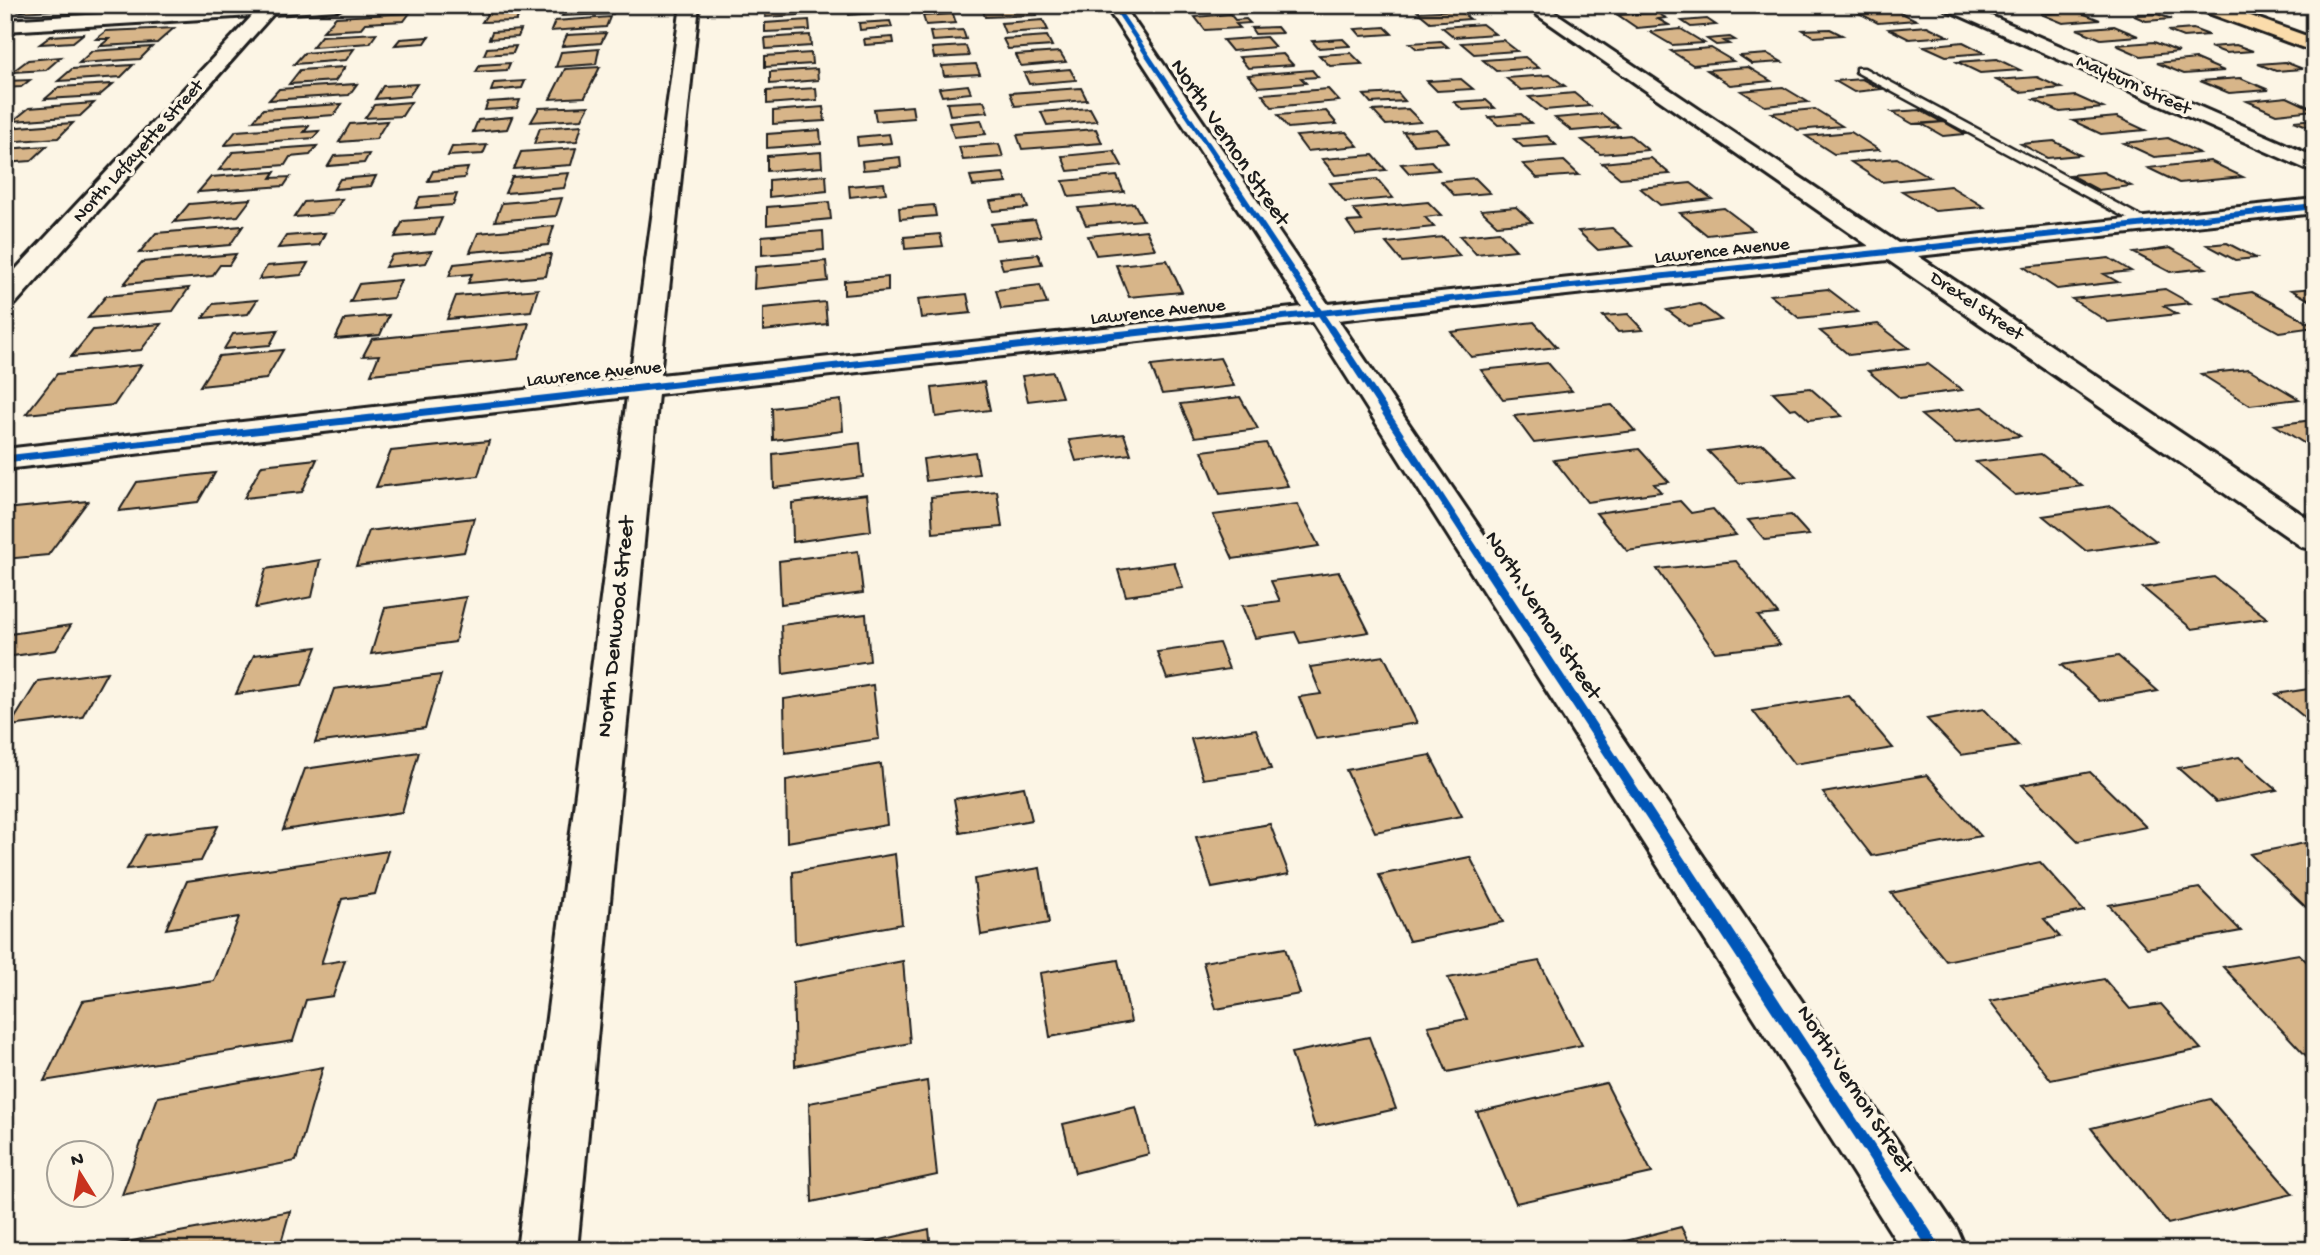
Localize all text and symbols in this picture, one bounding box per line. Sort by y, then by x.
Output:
street label: Mayburn Street [2072,50,2196,122]
street label: North Vernon Street [1163,54,1296,233]
street label: North Lafayette Street [69,74,211,228]
street label: Lawrence Avenue [1653,233,1791,271]
street label: Drexel Street [1923,266,2029,348]
street label: Lawrence Avenue [1089,294,1227,332]
street label: Lawrence Avenue [525,356,663,394]
street label: North Denwood Street [592,514,642,739]
street label: North Vernon Street [1477,527,1607,707]
street label: North Vernon Street [1789,1001,1919,1181]
north arrow [46,1140,116,1210]
text: N [69,1148,86,1173]

